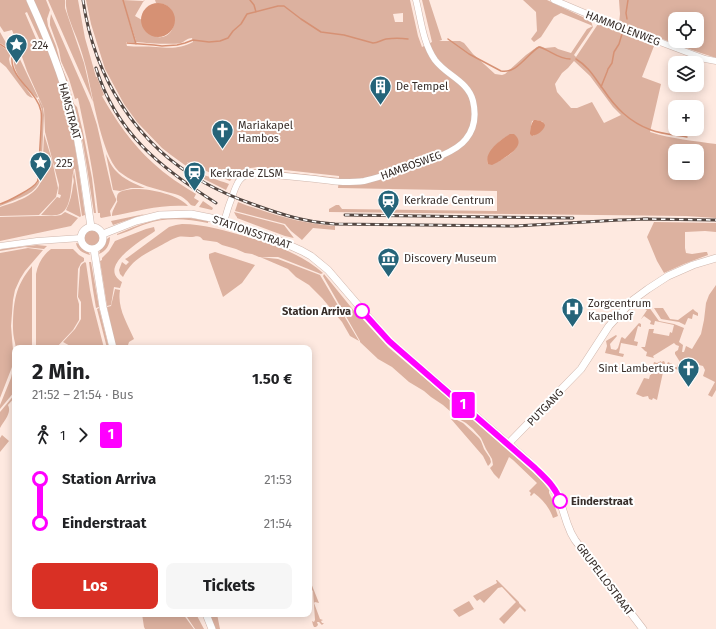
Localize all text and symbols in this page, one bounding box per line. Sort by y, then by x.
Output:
street label: HAMMOLENWEG [584,8,662,49]
map controls [668,12,704,180]
button: locate [668,12,704,48]
place icon: 224 [3,32,29,65]
place label: 224 [32,39,49,52]
button: layers [668,56,704,92]
building icon: De Tempel [367,73,393,106]
place label: De Tempel [396,80,448,93]
street label: HAMSTRAAT [56,81,83,141]
button: + [668,100,704,136]
church icon: Mariakapel Hambos [209,118,235,151]
place label: Mariakapel Hambos [238,119,293,145]
button: − [668,144,704,180]
street label: HAMBOSWEG [379,148,444,183]
place icon: 225 [28,150,54,183]
place label: 225 [56,157,73,170]
station icon: Kerkrade ZLSM [181,160,207,193]
place label: Kerkrade ZLSM [210,167,283,180]
station icon: Kerkrade Centrum [376,187,402,220]
place label: Kerkrade Centrum [404,194,494,207]
street label: STATIONSSTRAAT [211,213,293,252]
museum icon: Discovery Museum [375,245,401,278]
place label: Discovery Museum [404,252,497,265]
hospital icon: Zorgcentrum Kapelhof [560,296,586,329]
place label: Zorgcentrum Kapelhof [588,297,651,323]
marker: Station Arriva [354,303,370,319]
place label: Station Arriva [282,305,351,318]
church icon: Sint Lambertus [676,355,702,388]
text: 2 Min. [32,358,90,385]
place label: Sint Lambertus [599,362,674,375]
text: 1.50 € [252,370,292,388]
street label: PUTGANG [524,386,566,429]
text: 21:52 – 21:54 · Bus [32,387,133,402]
line badge: 1 [450,392,476,418]
text: 1 [460,396,466,413]
icon: walk [32,424,54,446]
icon: forward [72,424,94,446]
text: 1 [108,426,114,443]
text: 1 [60,428,66,443]
text: Station Arriva [62,470,156,488]
text: 21:53 [264,472,292,487]
marker: Einderstraat [552,493,568,509]
place label: Einderstraat [571,495,634,508]
text: Einderstraat [62,514,147,532]
text: 21:54 [264,516,292,531]
street label: GRUPELLOSTRAAT [573,541,636,618]
button: Los [32,563,158,609]
button: Tickets [166,563,292,609]

